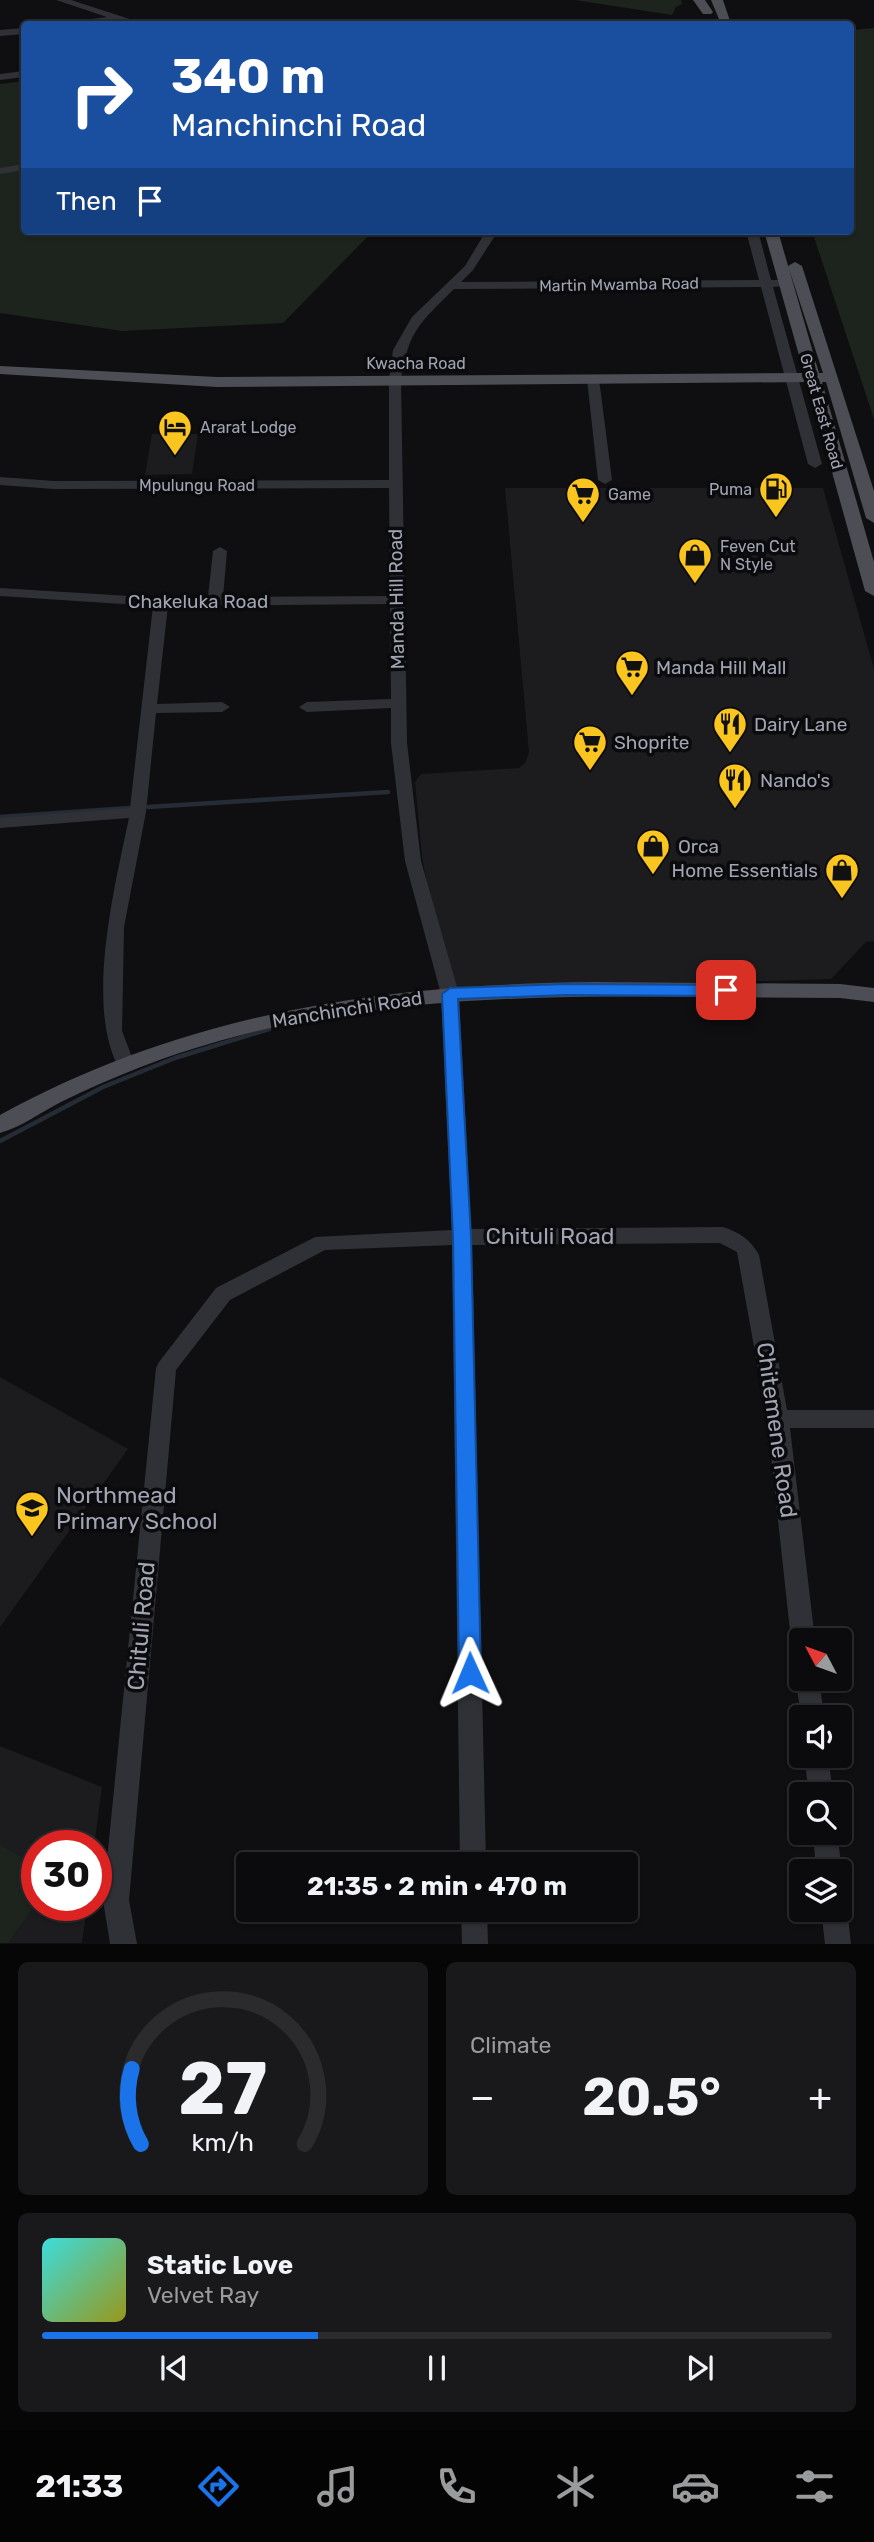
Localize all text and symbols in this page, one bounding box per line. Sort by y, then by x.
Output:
text: 340 m [171,47,325,105]
icon: right [56,49,147,140]
text: Manchinchi Road [171,106,426,144]
icon: arrive [131,182,169,220]
text: Then [56,186,117,217]
street label: Martin Mwamba Road [539,274,699,295]
street label: Great East Road [796,351,847,471]
street label: Kwacha Road [366,354,466,373]
hotel icon: Ararat Lodge [156,408,194,457]
place label: Ararat Lodge [200,418,296,437]
fuel station icon: Puma [757,470,795,519]
supermarket icon: Game [564,475,602,524]
street label: Mpulungu Road [139,476,255,495]
place label: Puma [709,480,752,499]
place label: Game [608,485,651,504]
street label: Manda Hill Road [384,528,409,669]
shop icon: Feven Cut N Style [676,536,714,585]
place label: Feven Cut N Style [720,537,796,574]
street label: Chakeluka Road [128,590,268,613]
supermarket icon: Manda Hill Mall [613,648,651,697]
place label: Manda Hill Mall [656,656,786,679]
restaurant icon: Dairy Lane [711,705,749,754]
place label: Dairy Lane [754,713,847,736]
supermarket icon: Shoprite [571,723,609,772]
place label: Shoprite [614,731,690,754]
restaurant icon: Nando's [716,761,754,810]
place label: Nando's [760,769,830,792]
shop icon: Orca [634,827,672,876]
place label: Orca [678,835,719,858]
shop icon: Home Essentials [823,851,861,900]
place label: Home Essentials [672,859,818,882]
pin [696,960,756,1020]
icon: arrive [707,971,745,1009]
street label: Manchinchi Road [270,986,424,1033]
street label: Chituli Road [485,1222,615,1250]
street label: Chitemene Road [751,1340,803,1520]
place label: Northmead Primary School [56,1481,218,1535]
school or university icon: Northmead Primary School [13,1489,51,1538]
street label: Chituli Road [121,1561,161,1691]
north arrow [789,1628,852,1690]
map controls [789,1628,852,1922]
position arrow [433,1636,507,1710]
button: sound [789,1705,852,1768]
button: search [789,1782,852,1845]
speed limit sign: 30 [21,1830,112,1921]
button: layers [789,1859,852,1922]
text: 21:35 · 2 min · 470 m [307,1871,567,1902]
text: Climate [470,2031,551,2059]
text: 27 [178,2047,268,2133]
text: 20.5° [582,2066,721,2128]
text: − [470,2074,495,2120]
text: + [808,2074,832,2120]
text: km/h [192,2128,254,2157]
text: Static Love [147,2250,293,2281]
text: Velvet Ray [147,2281,259,2309]
icon: previous [155,2349,193,2387]
icon: pause [418,2349,456,2387]
icon: next [681,2349,719,2387]
icon: directions [194,2462,243,2511]
icon: music [313,2462,362,2511]
icon: phone [432,2462,481,2511]
icon: climate [551,2462,600,2511]
icon: car [671,2462,720,2511]
icon: filters [790,2462,839,2511]
text: 21:33 [35,2467,123,2505]

